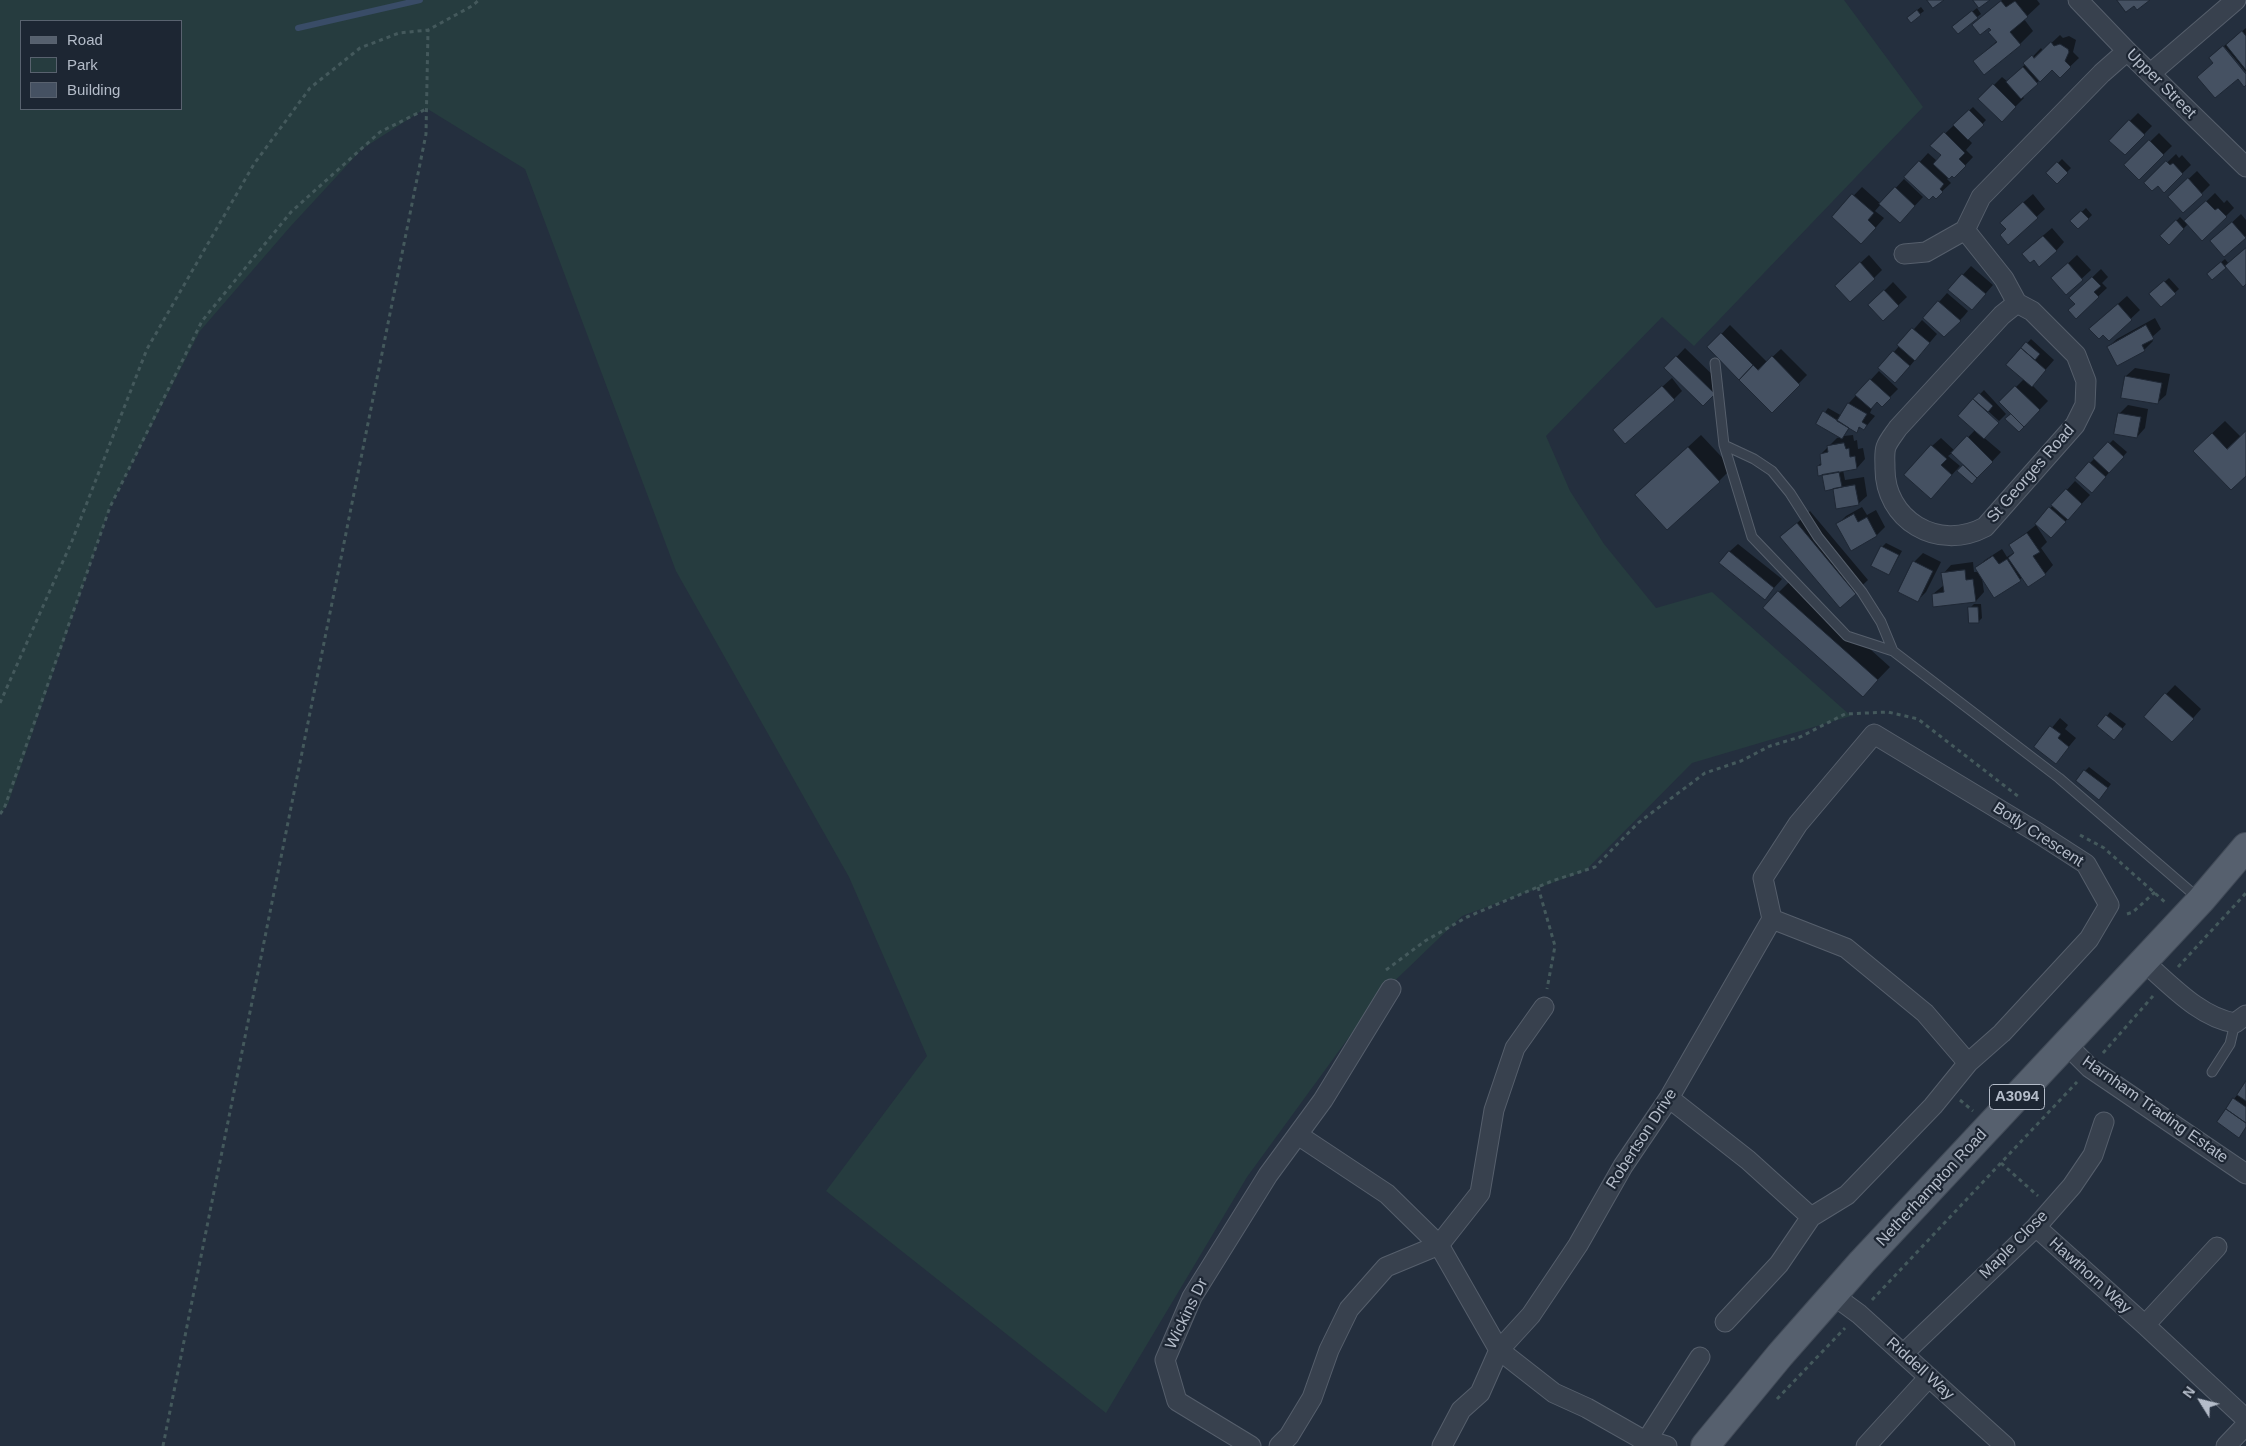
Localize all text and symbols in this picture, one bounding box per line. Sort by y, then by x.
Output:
legend [20,20,182,110]
text: Road [67,31,103,48]
street label: Upper Street [2122,45,2200,123]
text: Park [67,56,98,73]
text: Building [67,81,120,98]
street label: St Georges Road [1983,421,2079,527]
street label: Botly Crescent [1989,799,2087,871]
street label: Harnham Trading Estate [2078,1052,2232,1168]
road number: A3094 [1990,1084,2044,1110]
street label: Robertson Drive [1602,1085,1682,1193]
street label: Netherhampton Road [1873,1126,1991,1250]
street label: Maple Close [1976,1207,2052,1283]
street label: Hawthorn Way [2045,1234,2135,1318]
street label: Wickins Dr [1162,1275,1212,1353]
street label: Riddell Way [1882,1334,1958,1404]
north arrow [2176,1376,2226,1426]
text: N [2179,1383,2198,1401]

